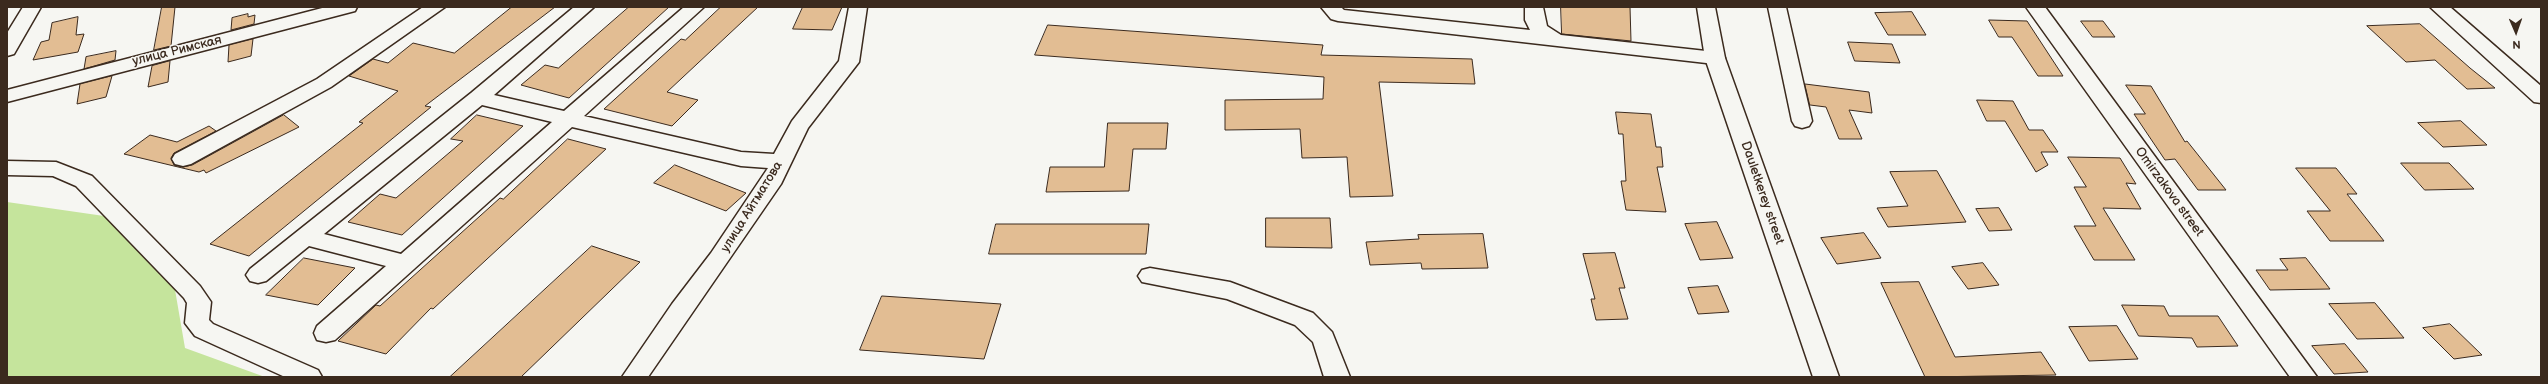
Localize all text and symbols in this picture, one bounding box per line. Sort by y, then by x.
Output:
north arrow [2496,12,2536,52]
street label: улица Римская [131,32,223,70]
text: N [2512,38,2521,51]
street label: Dauletkerey street [1737,139,1787,247]
street label: Omirzakova street [2131,144,2207,240]
street label: улица Айтматова [718,159,786,255]

